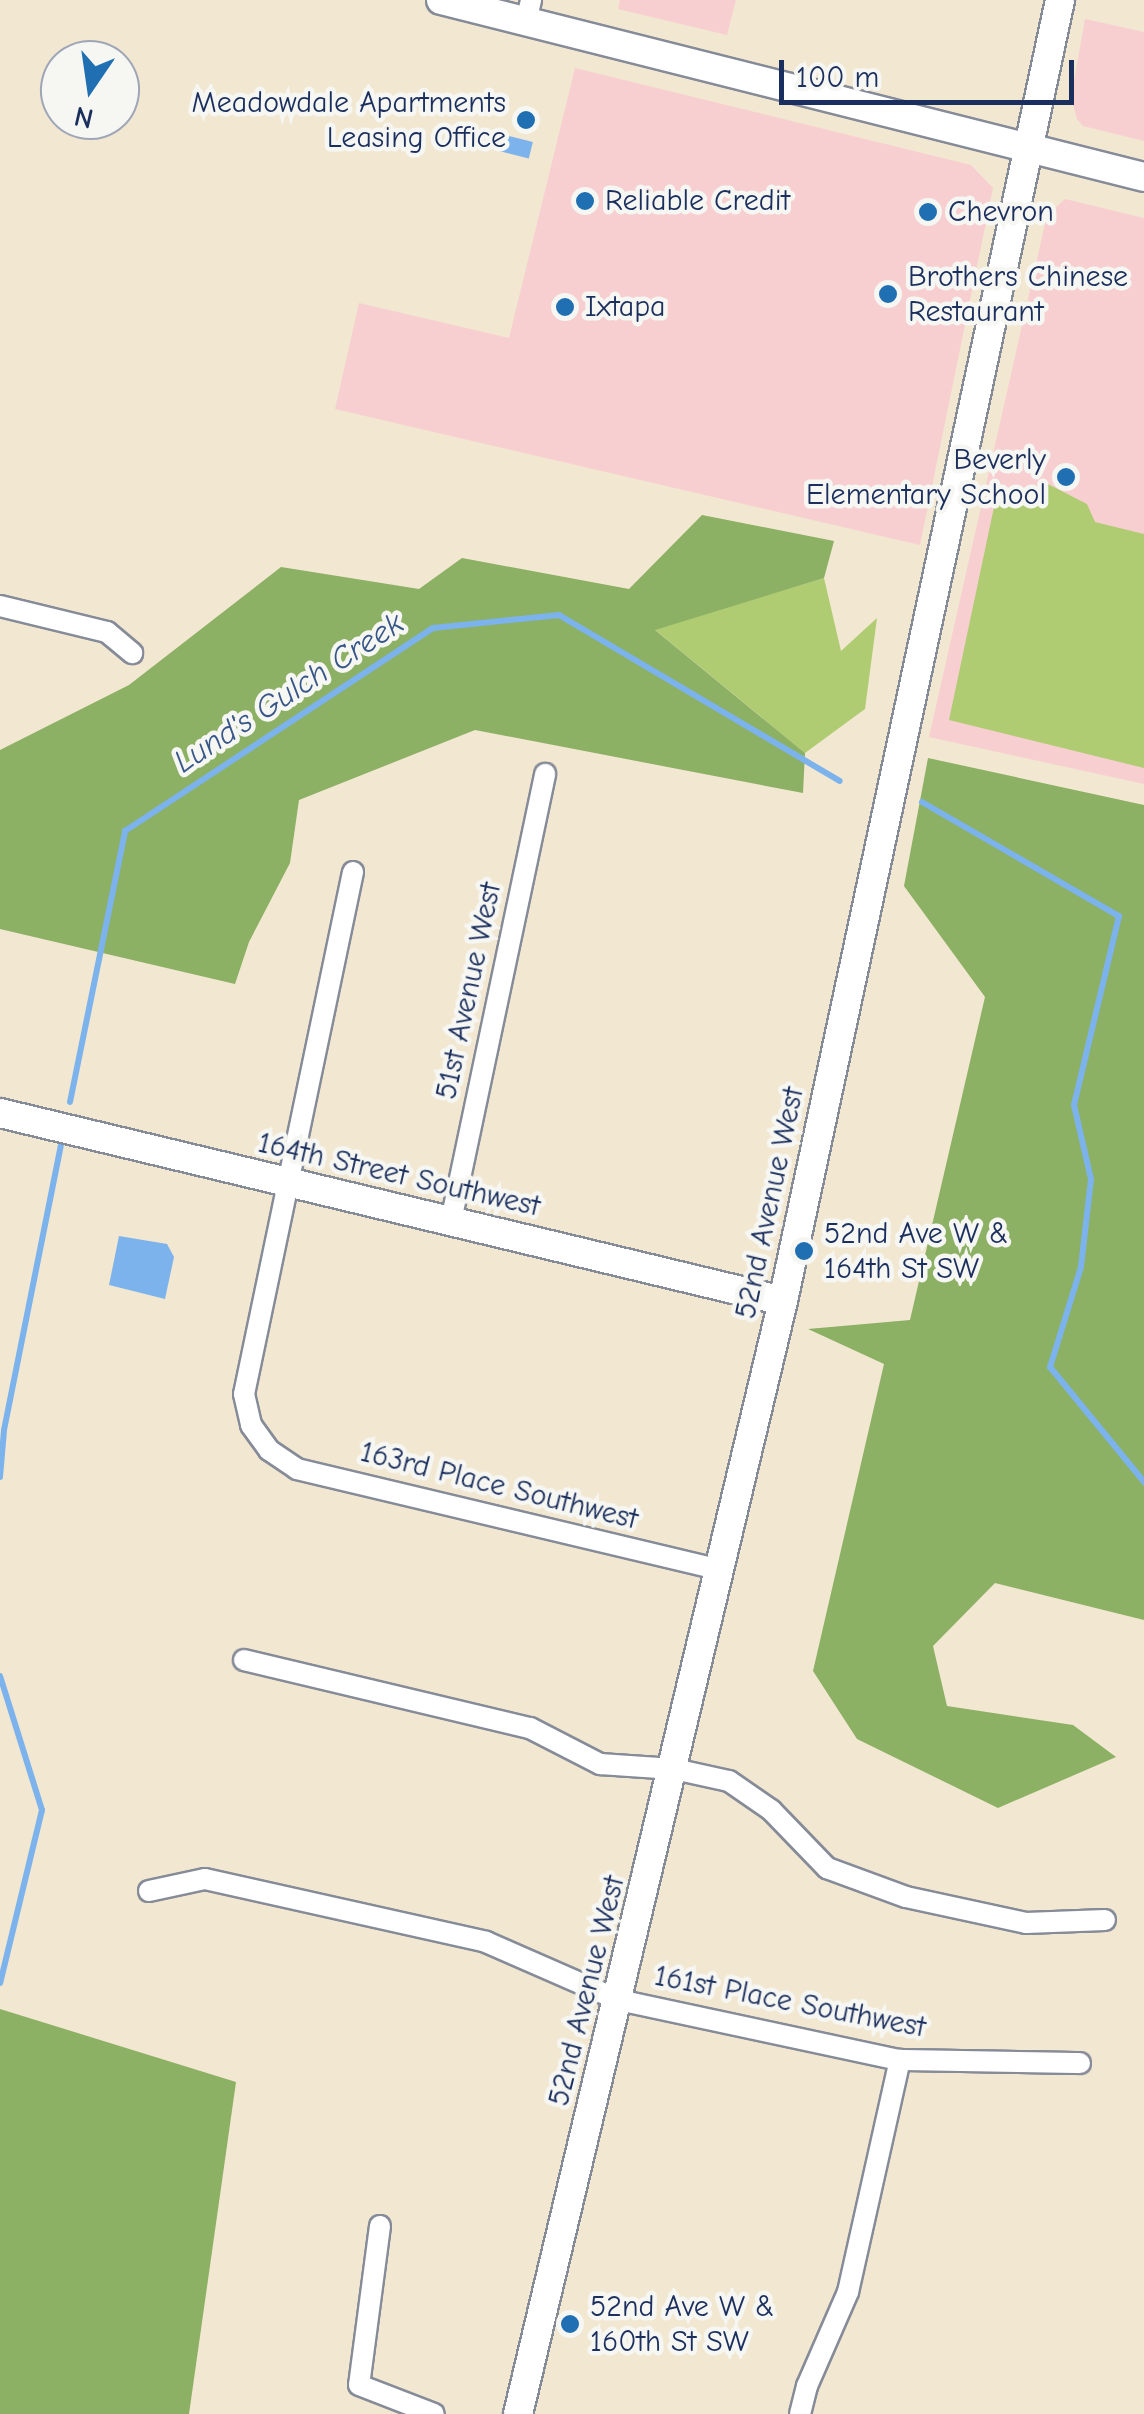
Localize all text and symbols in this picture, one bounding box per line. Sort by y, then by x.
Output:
north arrow [40,40,140,140]
scale bar [784,40,1079,102]
text: 100 m [796,60,879,95]
place label: Meadowdale Apartments Leasing Office [192,85,506,156]
text: N [71,100,96,135]
marker: Meadowdale Apartments Leasing Office [515,109,537,131]
place label: Reliable Credit [605,183,790,219]
marker: Reliable Credit [574,190,596,212]
place label: Chevron [948,194,1054,230]
marker: Chevron [917,201,939,223]
place label: Brothers Chinese Restaurant [908,259,1128,330]
marker: Brothers Chinese Restaurant [877,283,899,305]
place label: Ixtapa [585,289,666,325]
marker: Ixtapa [554,296,576,318]
place label: Beverly Elementary School [806,442,1046,512]
marker: Beverly Elementary School [1055,466,1077,488]
water label: Lund's Gulch Creek [167,604,411,782]
street label: 51st Avenue West [428,879,510,1103]
street label: 52nd Avenue West [728,1084,812,1322]
street label: 164th Street Southwest [254,1125,544,1225]
place label: 52nd Ave W & 164th St SW [824,1216,1008,1286]
marker: 52nd Ave W & 164th St SW [793,1240,815,1262]
street label: 163rd Place Southwest [357,1434,641,1538]
street label: 52nd Avenue West [541,1872,633,2110]
street label: 161st Place Southwest [651,1958,929,2046]
place label: 52nd Ave W & 160th St SW [590,2289,774,2360]
marker: 52nd Ave W & 160th St SW [559,2313,581,2335]

